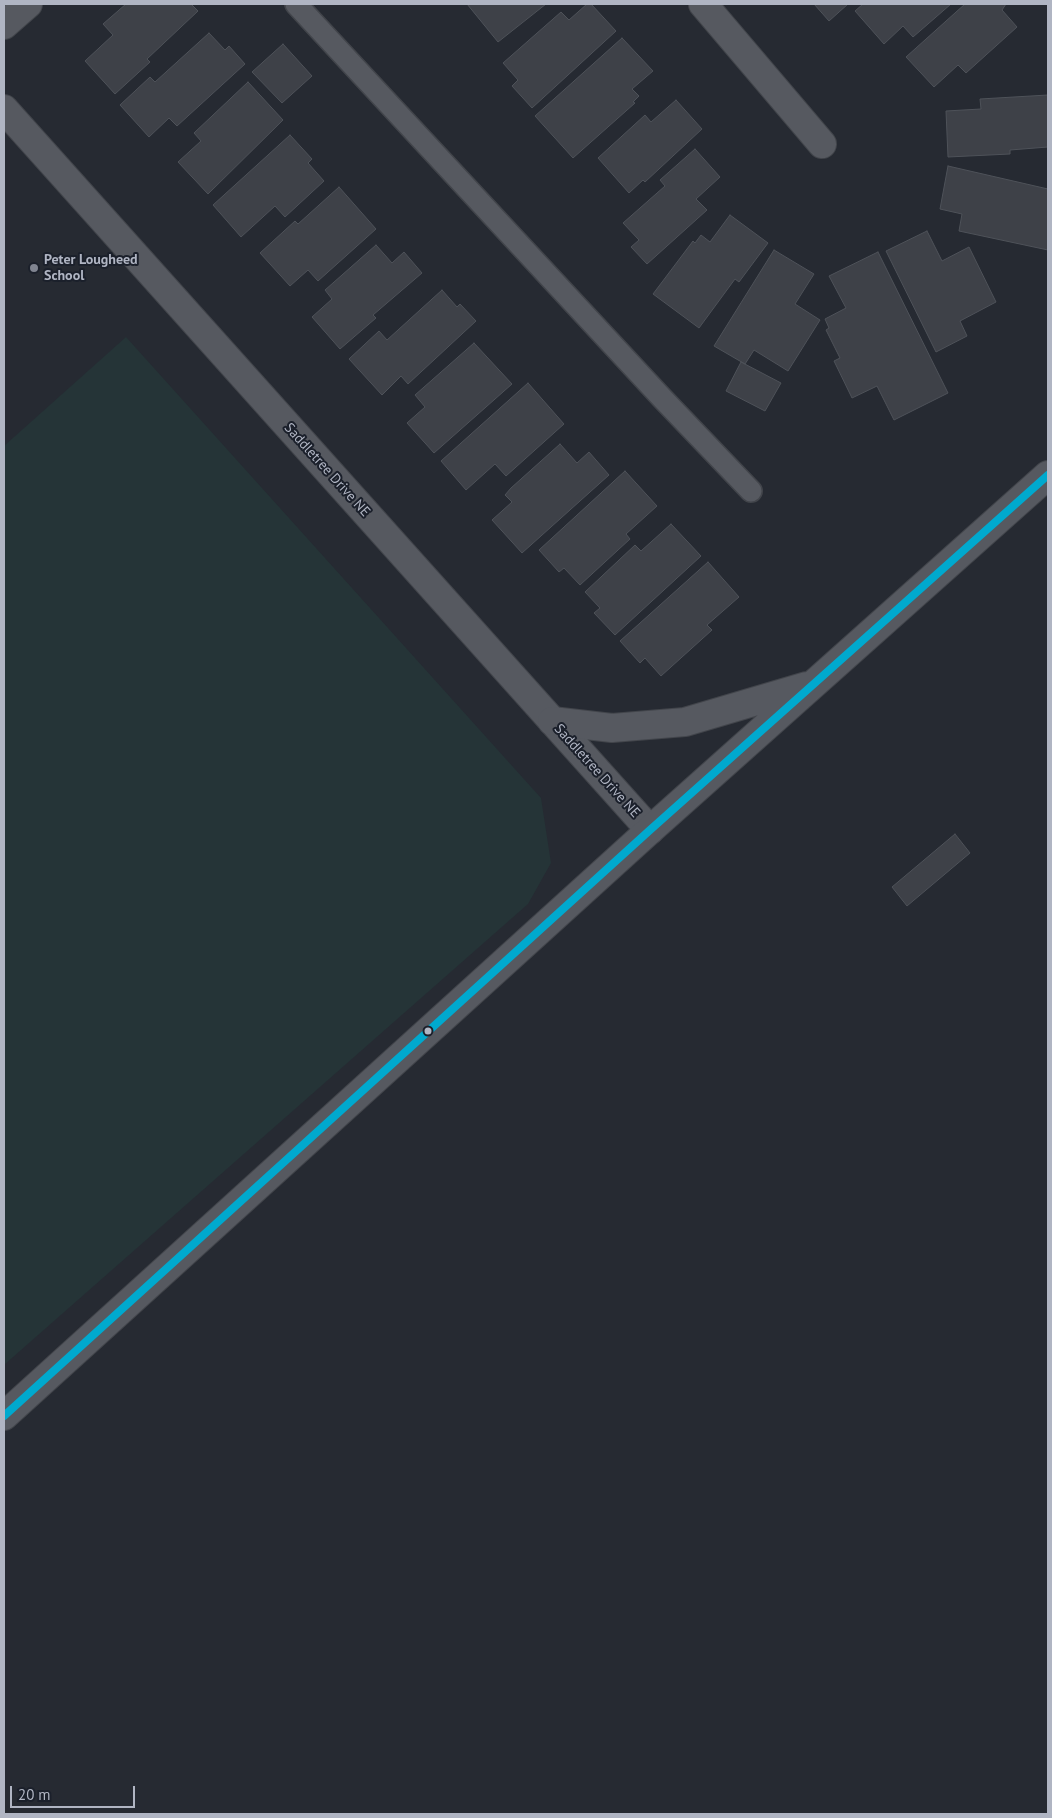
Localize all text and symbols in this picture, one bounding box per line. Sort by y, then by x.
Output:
place label: Peter Lougheed School [44,252,138,284]
marker: Peter Lougheed School [28,262,40,274]
street label: Saddletree Drive NE [281,420,373,520]
street label: Saddletree Drive NE [551,721,643,821]
unlabelled marker [423,1026,433,1036]
scale bar [12,1776,138,1808]
text: 20 m [18,1785,51,1804]

